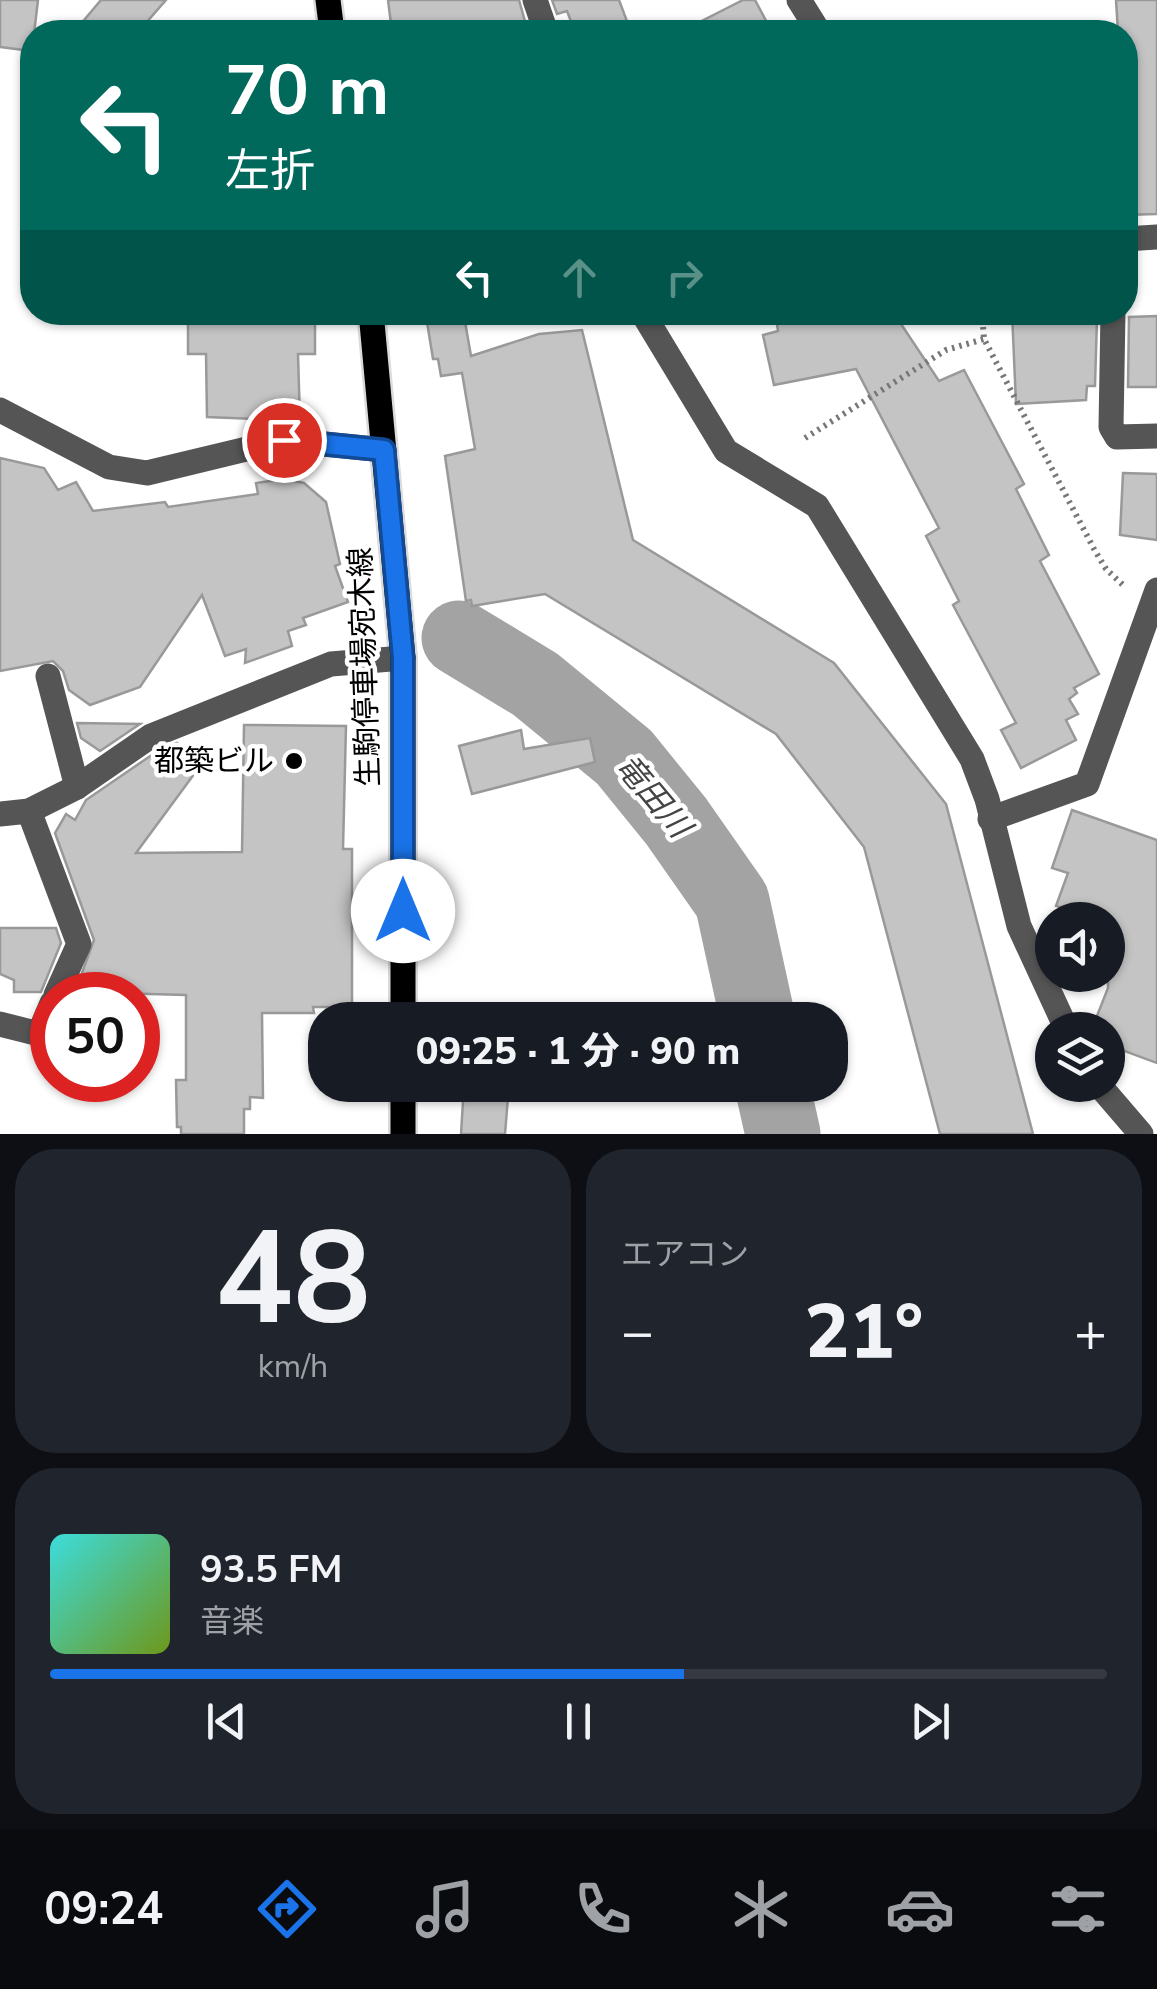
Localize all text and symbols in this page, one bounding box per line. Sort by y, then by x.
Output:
text: 70 m [225,43,389,139]
icon: left [60,60,190,190]
text: 左折 [225,141,315,202]
icon: left [447,250,502,305]
icon: ahead [552,250,607,305]
icon: right [657,250,712,305]
pin [242,398,327,483]
icon: arrive [257,413,312,468]
street label: 生駒停車場宛木線 [340,546,390,788]
place label: 都築ビル [154,741,274,782]
water label: 竜田川 [606,745,702,849]
marker: 都築ビル [283,750,305,772]
position arrow [351,859,455,963]
map controls [1035,902,1125,1102]
button: sound [1035,902,1125,992]
speed limit sign: 50 [30,972,160,1102]
button: layers [1035,1012,1125,1102]
text: 09:25 · 1 分 · 90 m [416,1026,740,1077]
text: 48 [215,1191,371,1368]
text: エアコン [621,1233,749,1276]
text: 21° [805,1281,923,1383]
text: − [621,1295,654,1370]
text: + [1074,1295,1107,1370]
text: km/h [258,1345,328,1388]
text: 93.5 FM [200,1544,342,1595]
text: 音楽 [200,1600,264,1643]
icon: previous [199,1694,254,1749]
icon: pause [551,1694,606,1749]
icon: next [903,1694,958,1749]
icon: directions [252,1874,322,1944]
icon: music [410,1874,480,1944]
icon: phone [568,1874,638,1944]
icon: climate [726,1874,796,1944]
icon: car [885,1874,955,1944]
icon: filters [1043,1874,1113,1944]
text: 09:24 [44,1879,163,1940]

